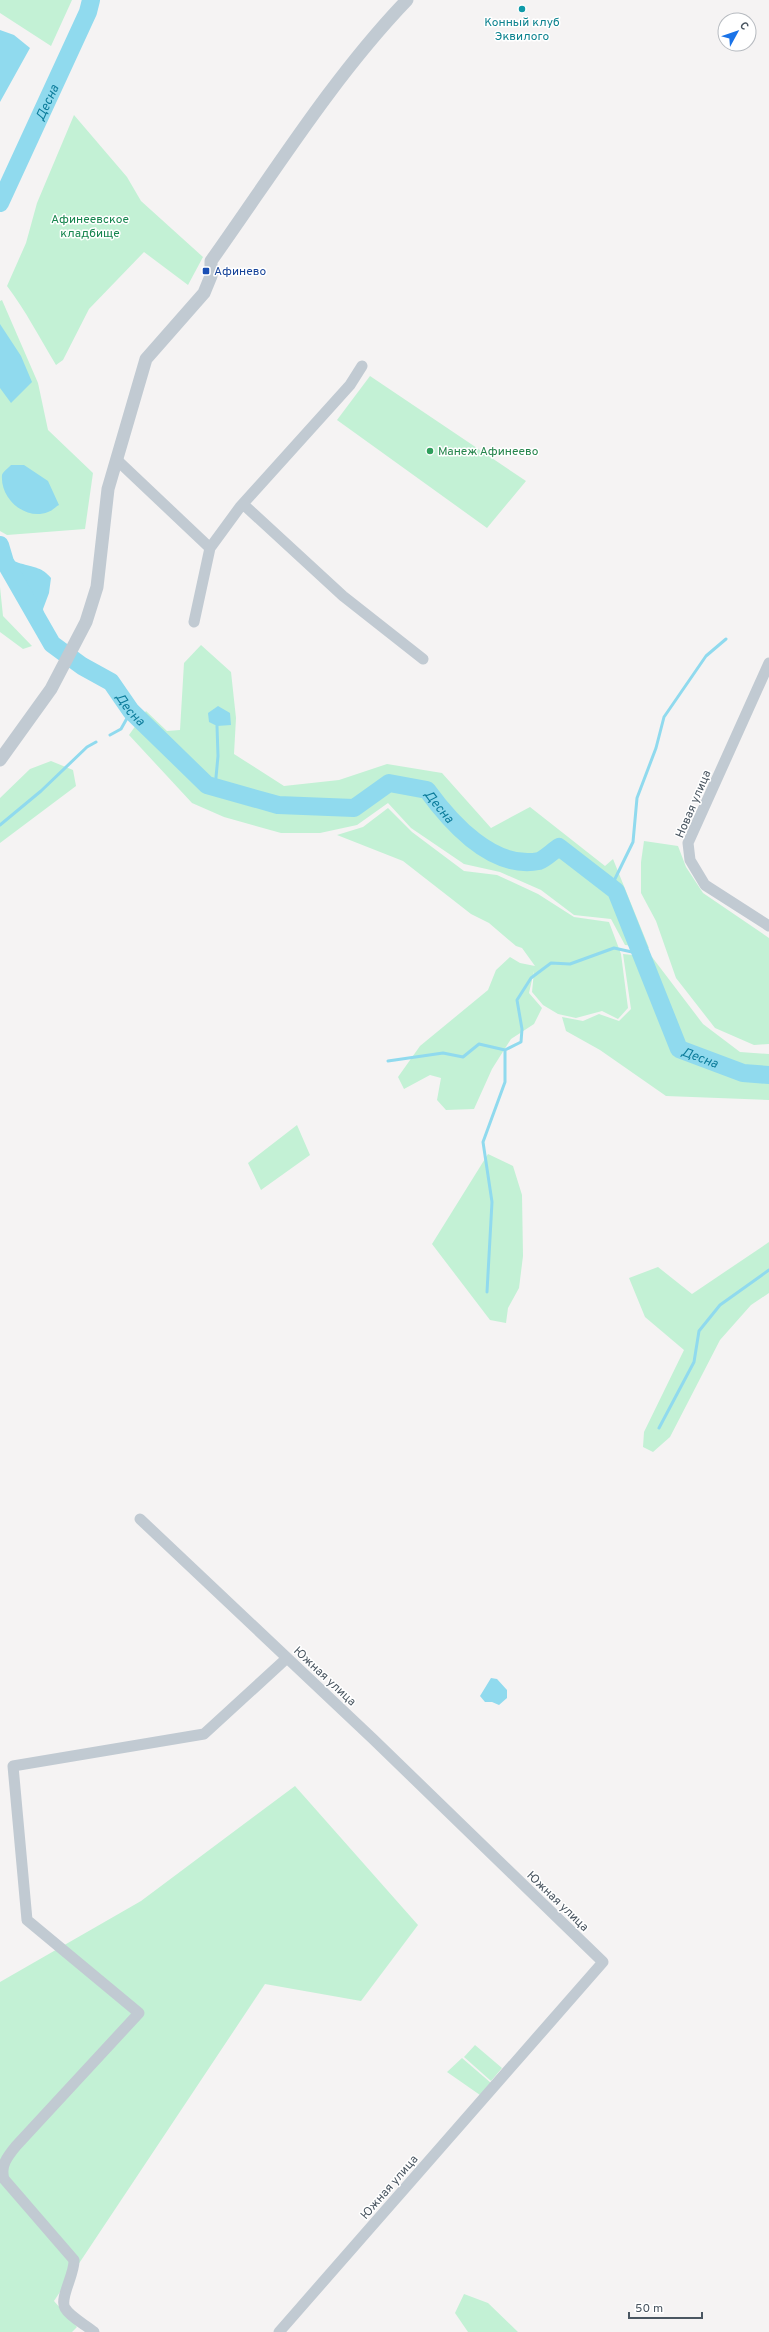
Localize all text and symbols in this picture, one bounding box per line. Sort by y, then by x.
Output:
marker: Конный клуб Эквилого [517,4,527,14]
north arrow [717,12,757,52]
place label: Конный клуб Эквилого [484,15,560,45]
text: С [736,19,752,33]
water label: Десна [33,82,64,123]
park label: Афинеевское кладбище [51,212,129,242]
place label: Афинево [214,264,266,280]
marker: Афинево [201,266,211,276]
place label: Манеж Афинеево [438,444,539,460]
marker: Манеж Афинеево [425,446,435,456]
water label: Десна [111,691,148,730]
street label: Новая улица [672,768,715,841]
water label: Десна [420,788,457,827]
water label: Десна [679,1045,720,1073]
street label: Южная улица [289,1643,359,1710]
street label: Южная улица [523,1868,592,1935]
street label: Южная улица [357,2152,422,2223]
scale bar [629,2294,702,2320]
text: 50 m [635,2301,663,2317]

